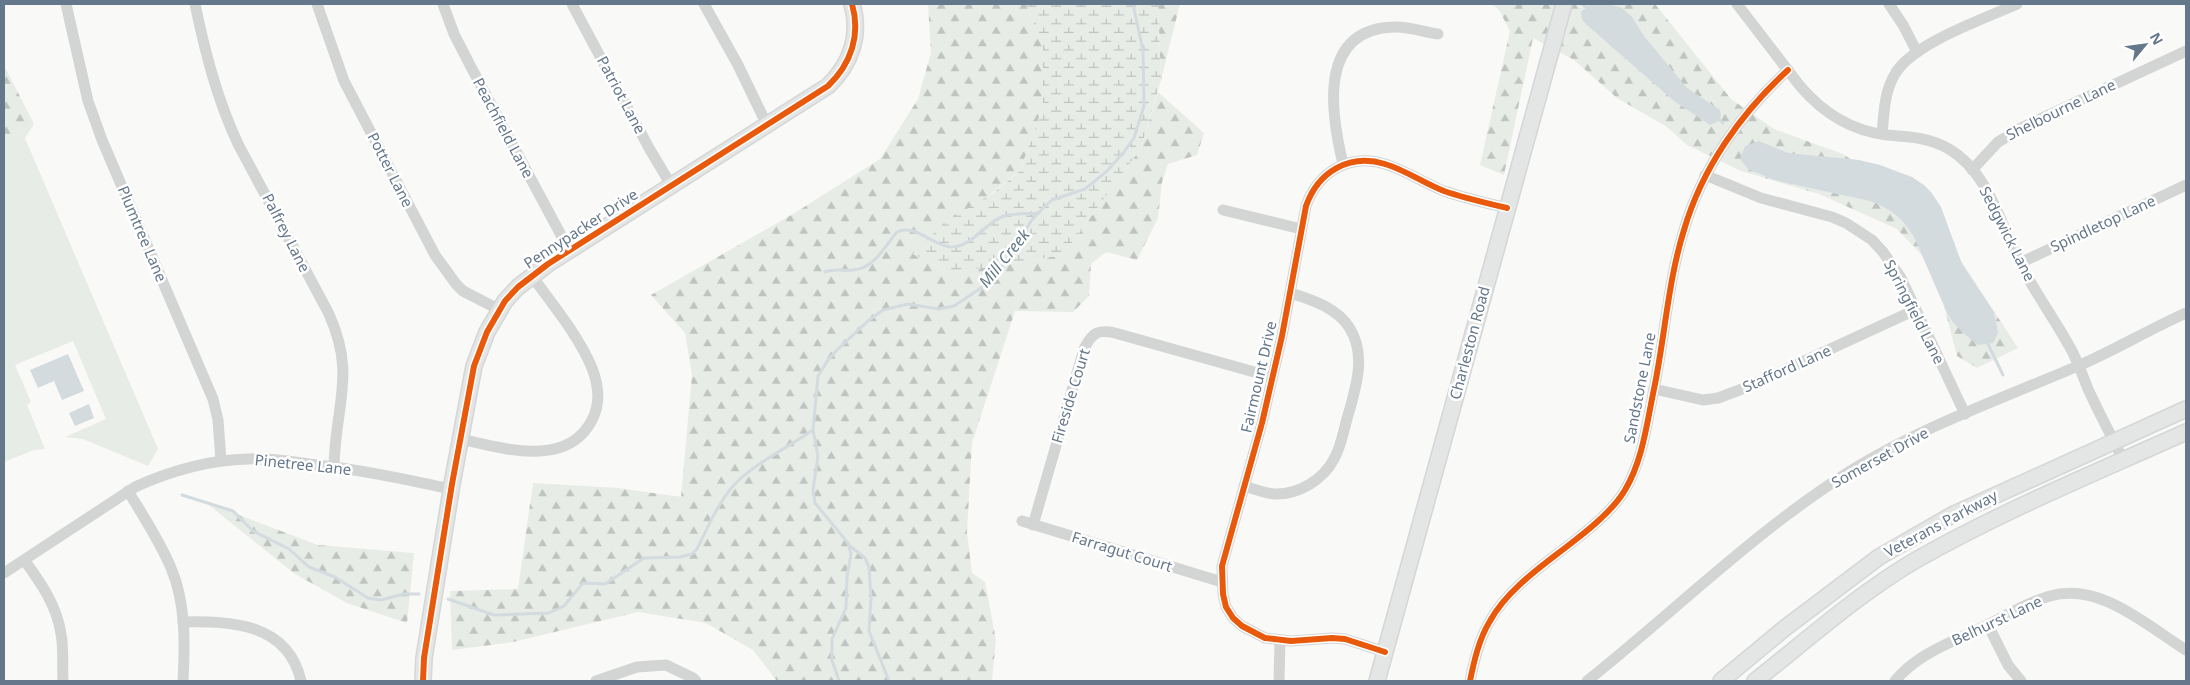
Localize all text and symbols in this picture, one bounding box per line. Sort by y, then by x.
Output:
north arrow [2120,20,2170,70]
text: N [2146,29,2168,48]
street label: Patriot Lane [593,52,651,137]
street label: Peachfield Lane [469,74,539,181]
street label: Shelbourne Lane [2003,74,2119,144]
street label: Potter Lane [363,129,418,210]
street label: Plumtree Lane [114,183,172,285]
street label: Sedgwick Lane [1975,183,2040,284]
street label: Pennypacker Drive [520,184,641,273]
street label: Palfrey Lane [258,190,315,275]
street label: Spindletop Lane [2047,190,2158,256]
water label: Mill Creek [974,223,1035,292]
street label: Springfield Lane [1880,256,1950,367]
street label: Charleston Road [1444,284,1494,402]
street label: Fairmount Drive [1235,319,1281,435]
street label: Sandstone Lane [1618,331,1660,445]
street label: Stafford Lane [1739,340,1834,396]
street label: Fireside Court [1046,345,1094,446]
street label: Somerset Drive [1827,422,1932,492]
street label: Pinetree Lane [254,449,352,479]
street label: Veterans Parkway [1881,485,2001,561]
street label: Farragut Court [1070,526,1175,576]
street label: Belhurst Lane [1948,590,2045,650]

